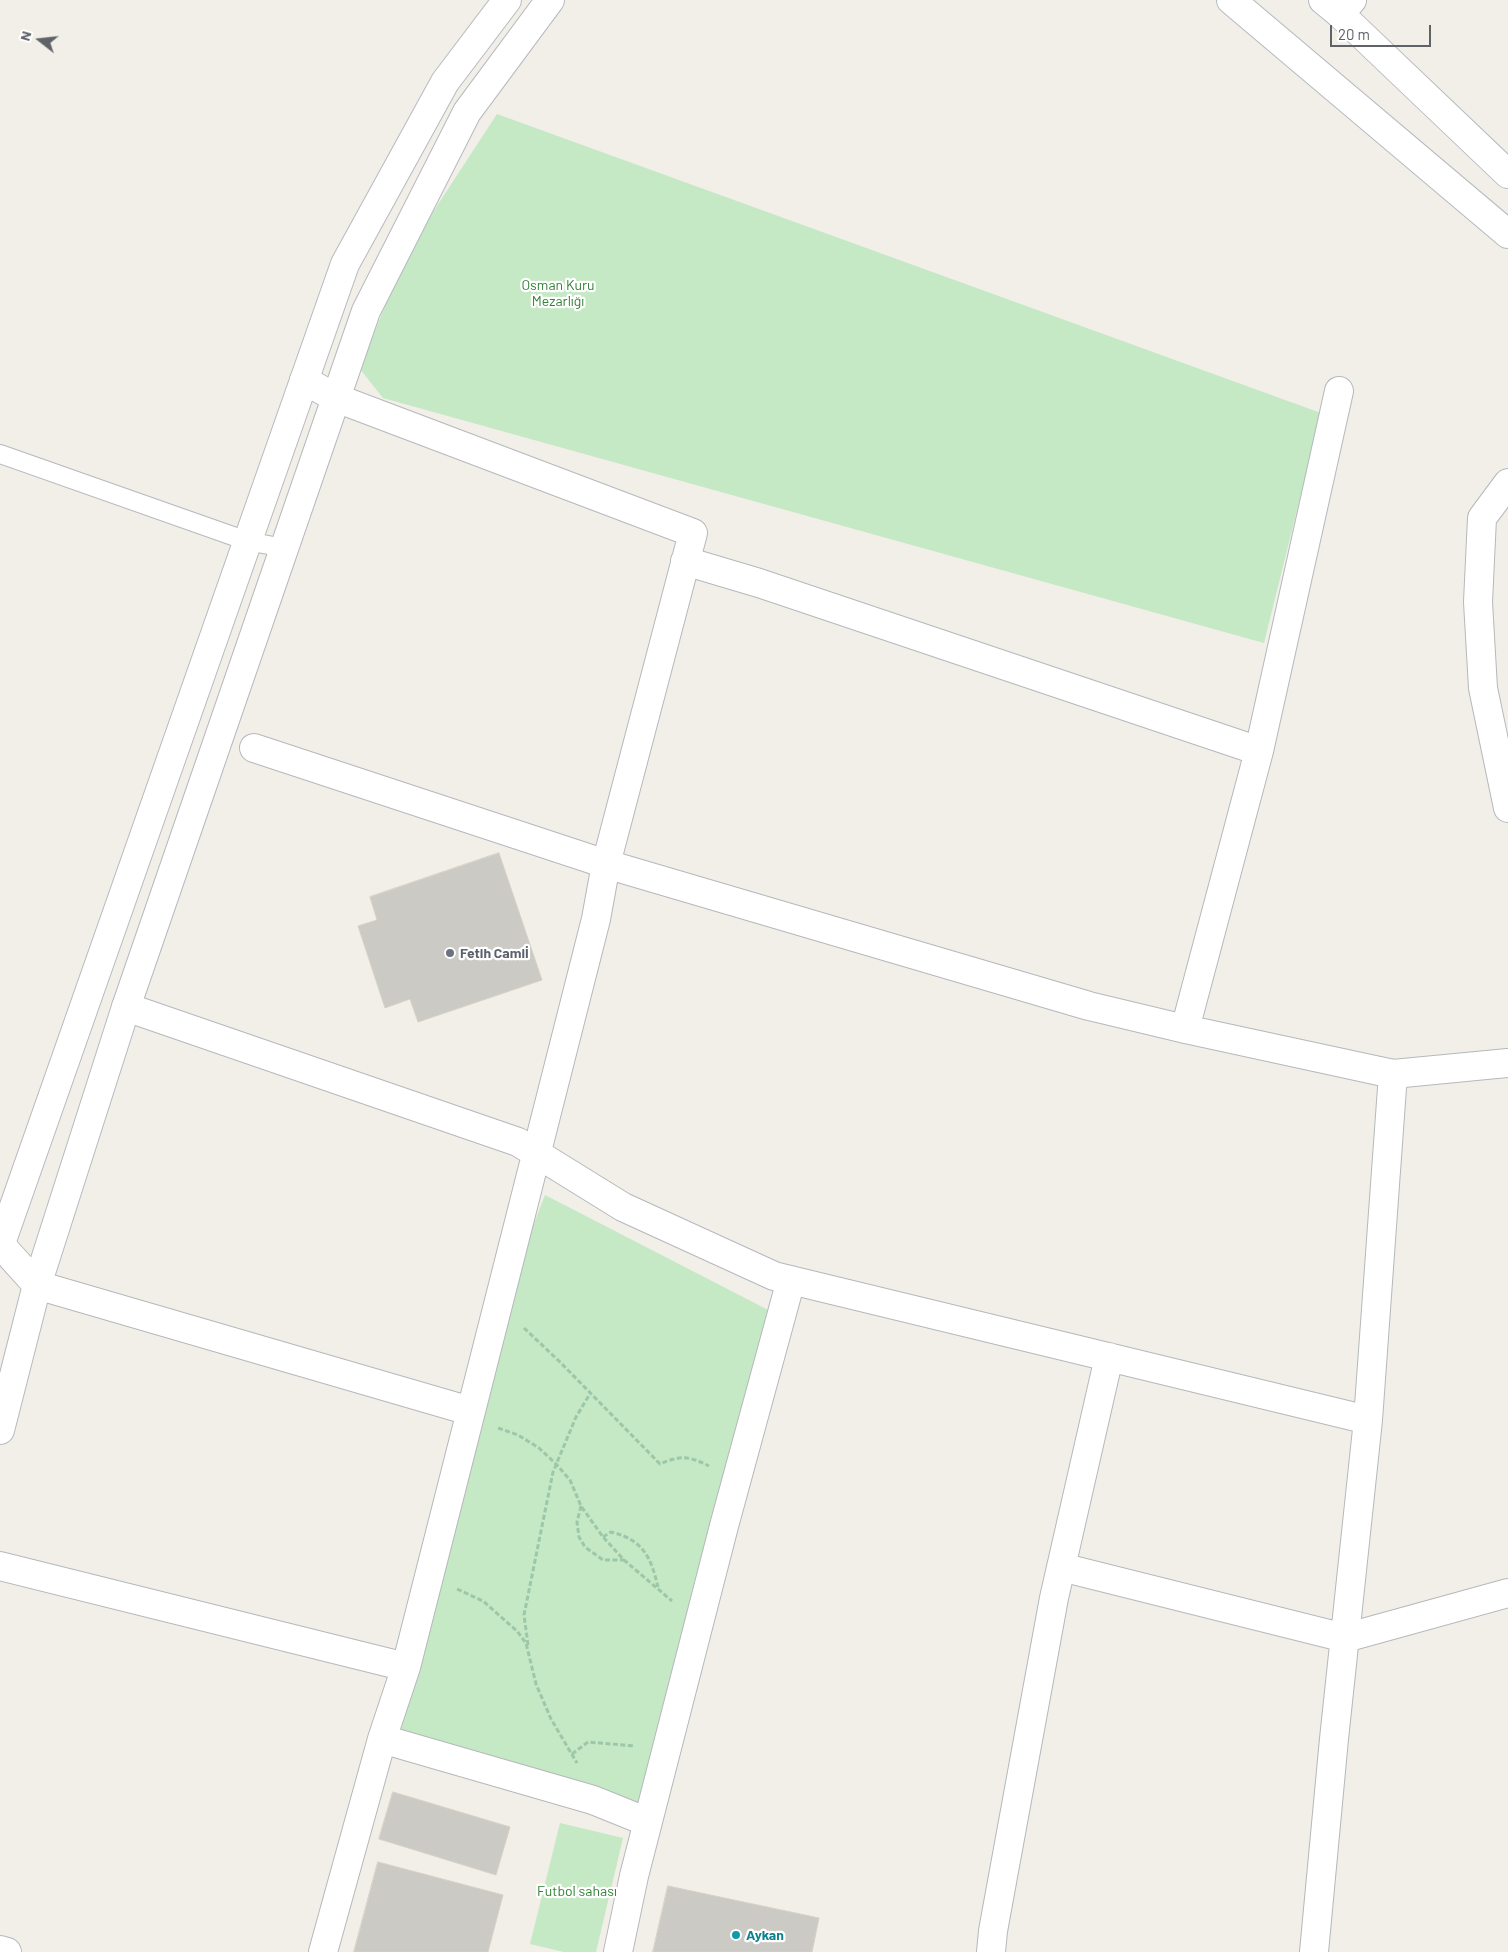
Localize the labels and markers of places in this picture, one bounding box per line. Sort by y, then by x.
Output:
place label: Fetih Camiİ [460,945,529,961]
marker: Fetih Camiİ [444,947,456,959]
place label: Aykan [746,1927,784,1943]
marker: Aykan [730,1929,742,1941]

